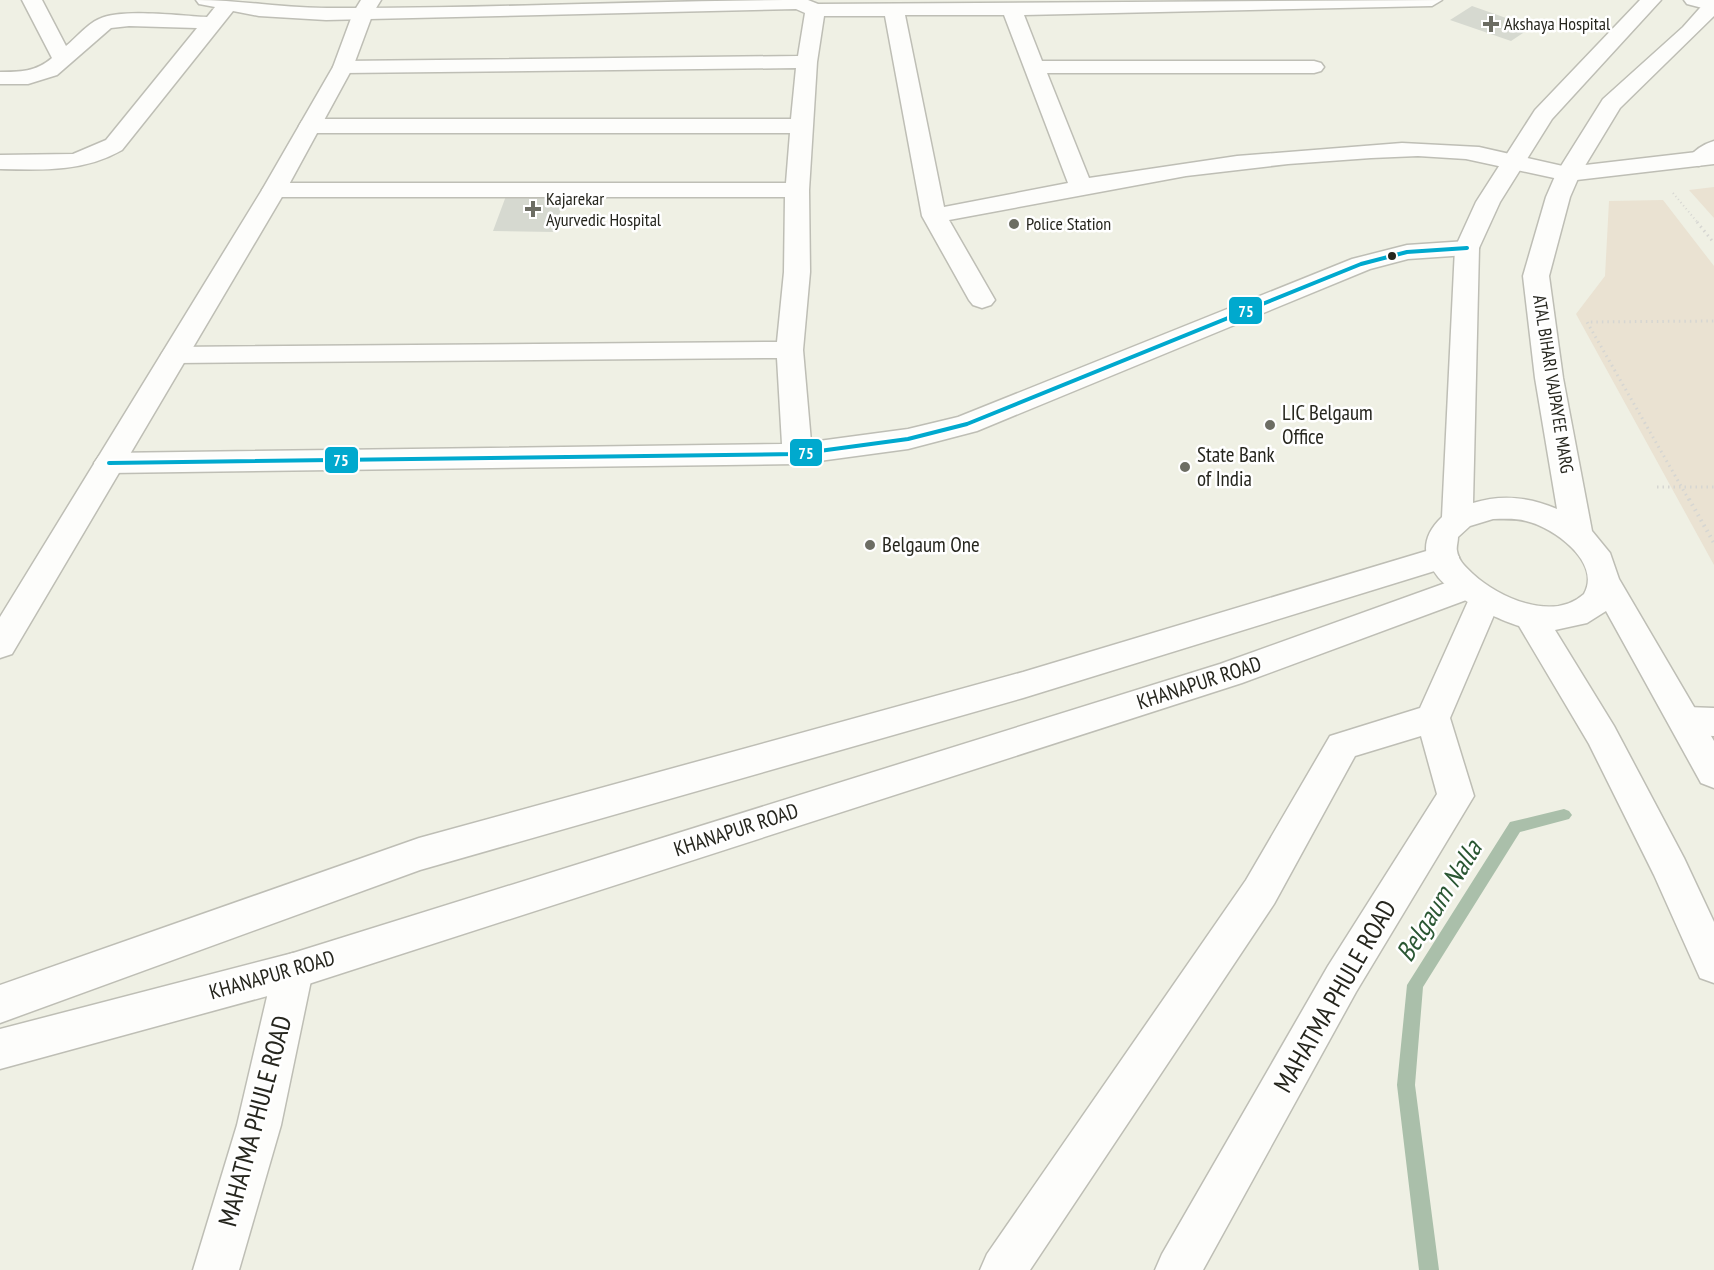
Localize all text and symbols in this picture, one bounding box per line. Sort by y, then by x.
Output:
place label: Akshaya Hospital [1504,12,1611,35]
marker: Akshaya Hospital [1482,15,1500,33]
place label: Kajarekar Ayurvedic Hospital [546,187,662,231]
marker: Kajarekar Ayurvedic Hospital [524,200,542,218]
place label: Police Station [1026,212,1111,235]
marker: Police Station [1007,217,1021,231]
unlabelled marker [1386,250,1398,262]
street label: ATAL BIHARI VAJPAYEE MARG [1528,293,1579,475]
line badge: 75 [1228,296,1263,325]
text: 75 [1238,301,1254,321]
place label: LIC Belgaum Office [1282,399,1373,450]
marker: LIC Belgaum Office [1263,418,1277,432]
line badge: 75 [789,438,823,467]
place label: State Bank of India [1197,441,1275,492]
text: 75 [798,443,814,463]
line badge: 75 [324,446,359,474]
text: 75 [333,450,349,470]
marker: State Bank of India [1178,460,1192,474]
place label: Belgaum One [882,531,980,558]
marker: Belgaum One [863,538,877,552]
street label: KHANAPUR ROAD [1133,650,1264,715]
street label: KHANAPUR ROAD [670,797,801,862]
water label: Belgaum Nalla [1388,833,1489,967]
street label: MAHATMA PHULE ROAD [1266,894,1403,1098]
street label: KHANAPUR ROAD [206,944,338,1005]
street label: MAHATMA PHULE ROAD [211,1012,299,1230]

